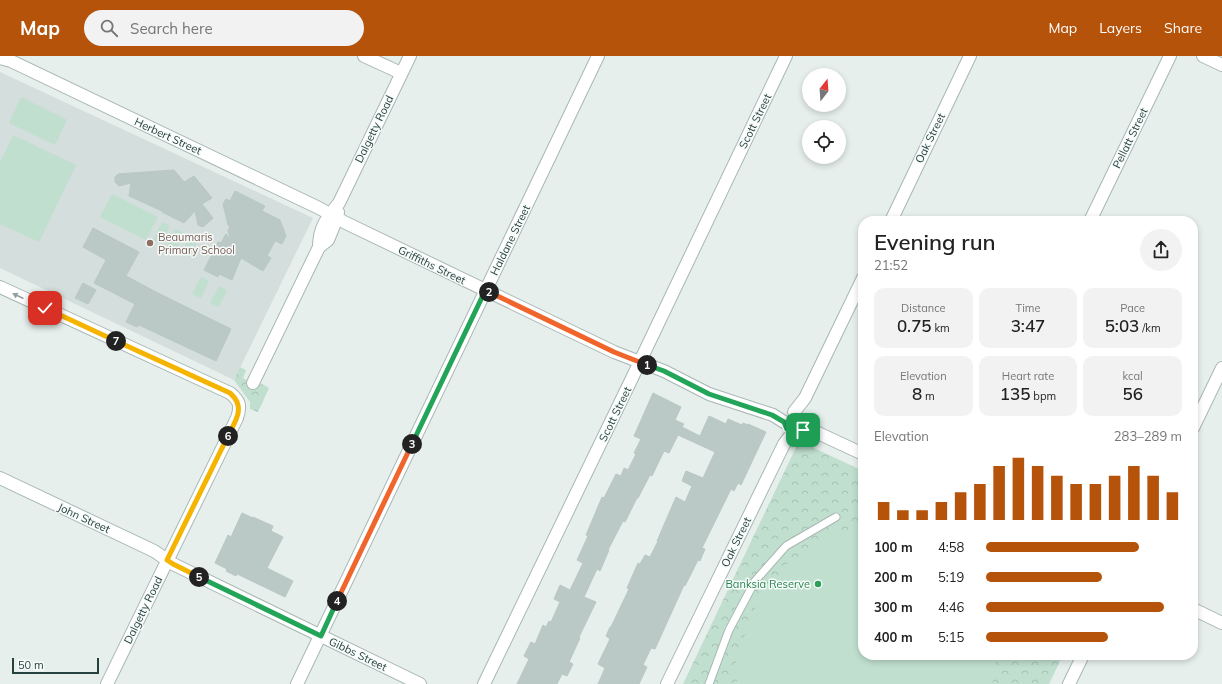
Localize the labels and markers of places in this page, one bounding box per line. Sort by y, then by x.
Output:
place label: Beaumaris Primary School [158,230,235,257]
marker: Beaumaris Primary School [145,238,155,248]
pin: 2 [479,282,499,302]
pin [28,291,62,325]
pin: 7 [106,331,126,351]
pin: 1 [637,355,657,375]
pin [786,413,820,447]
pin: 6 [218,426,238,446]
pin: 3 [402,434,422,454]
pin: 5 [189,567,209,587]
place label: Banksia Reserve [725,577,810,591]
marker: Banksia Reserve [813,579,823,589]
pin: 4 [327,591,347,611]

